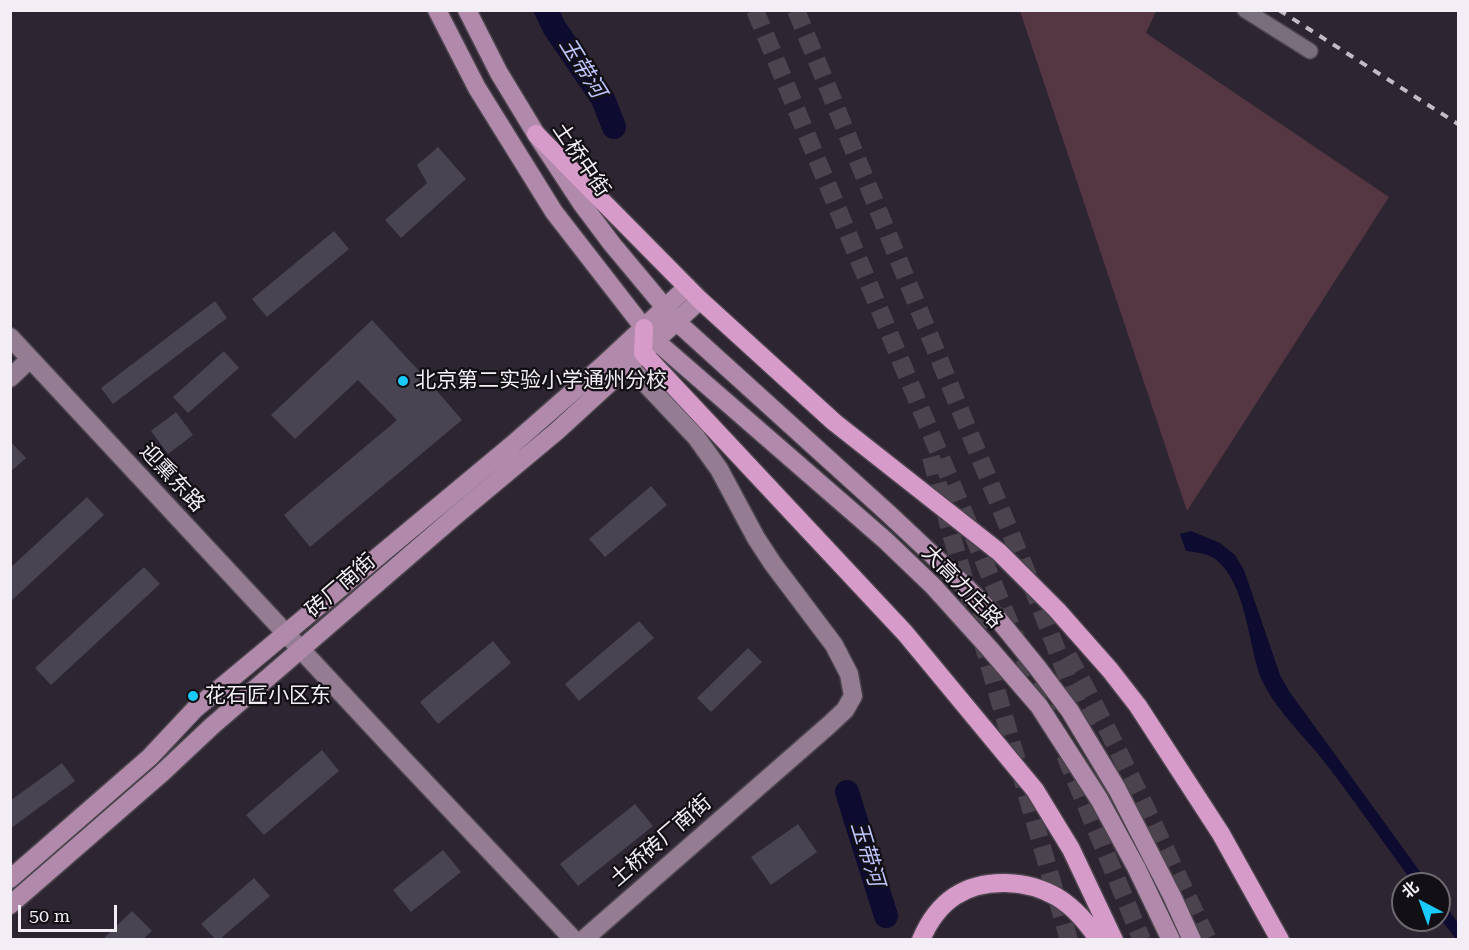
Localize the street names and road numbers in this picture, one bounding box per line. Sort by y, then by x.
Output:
street label: 土桥中街 [547,118,615,202]
street label: 迎熏东路 [134,439,210,517]
street label: 大高力庄路 [916,540,1008,634]
street label: 砖厂南街 [301,549,381,623]
street label: 土桥砖厂南街 [605,790,717,892]

